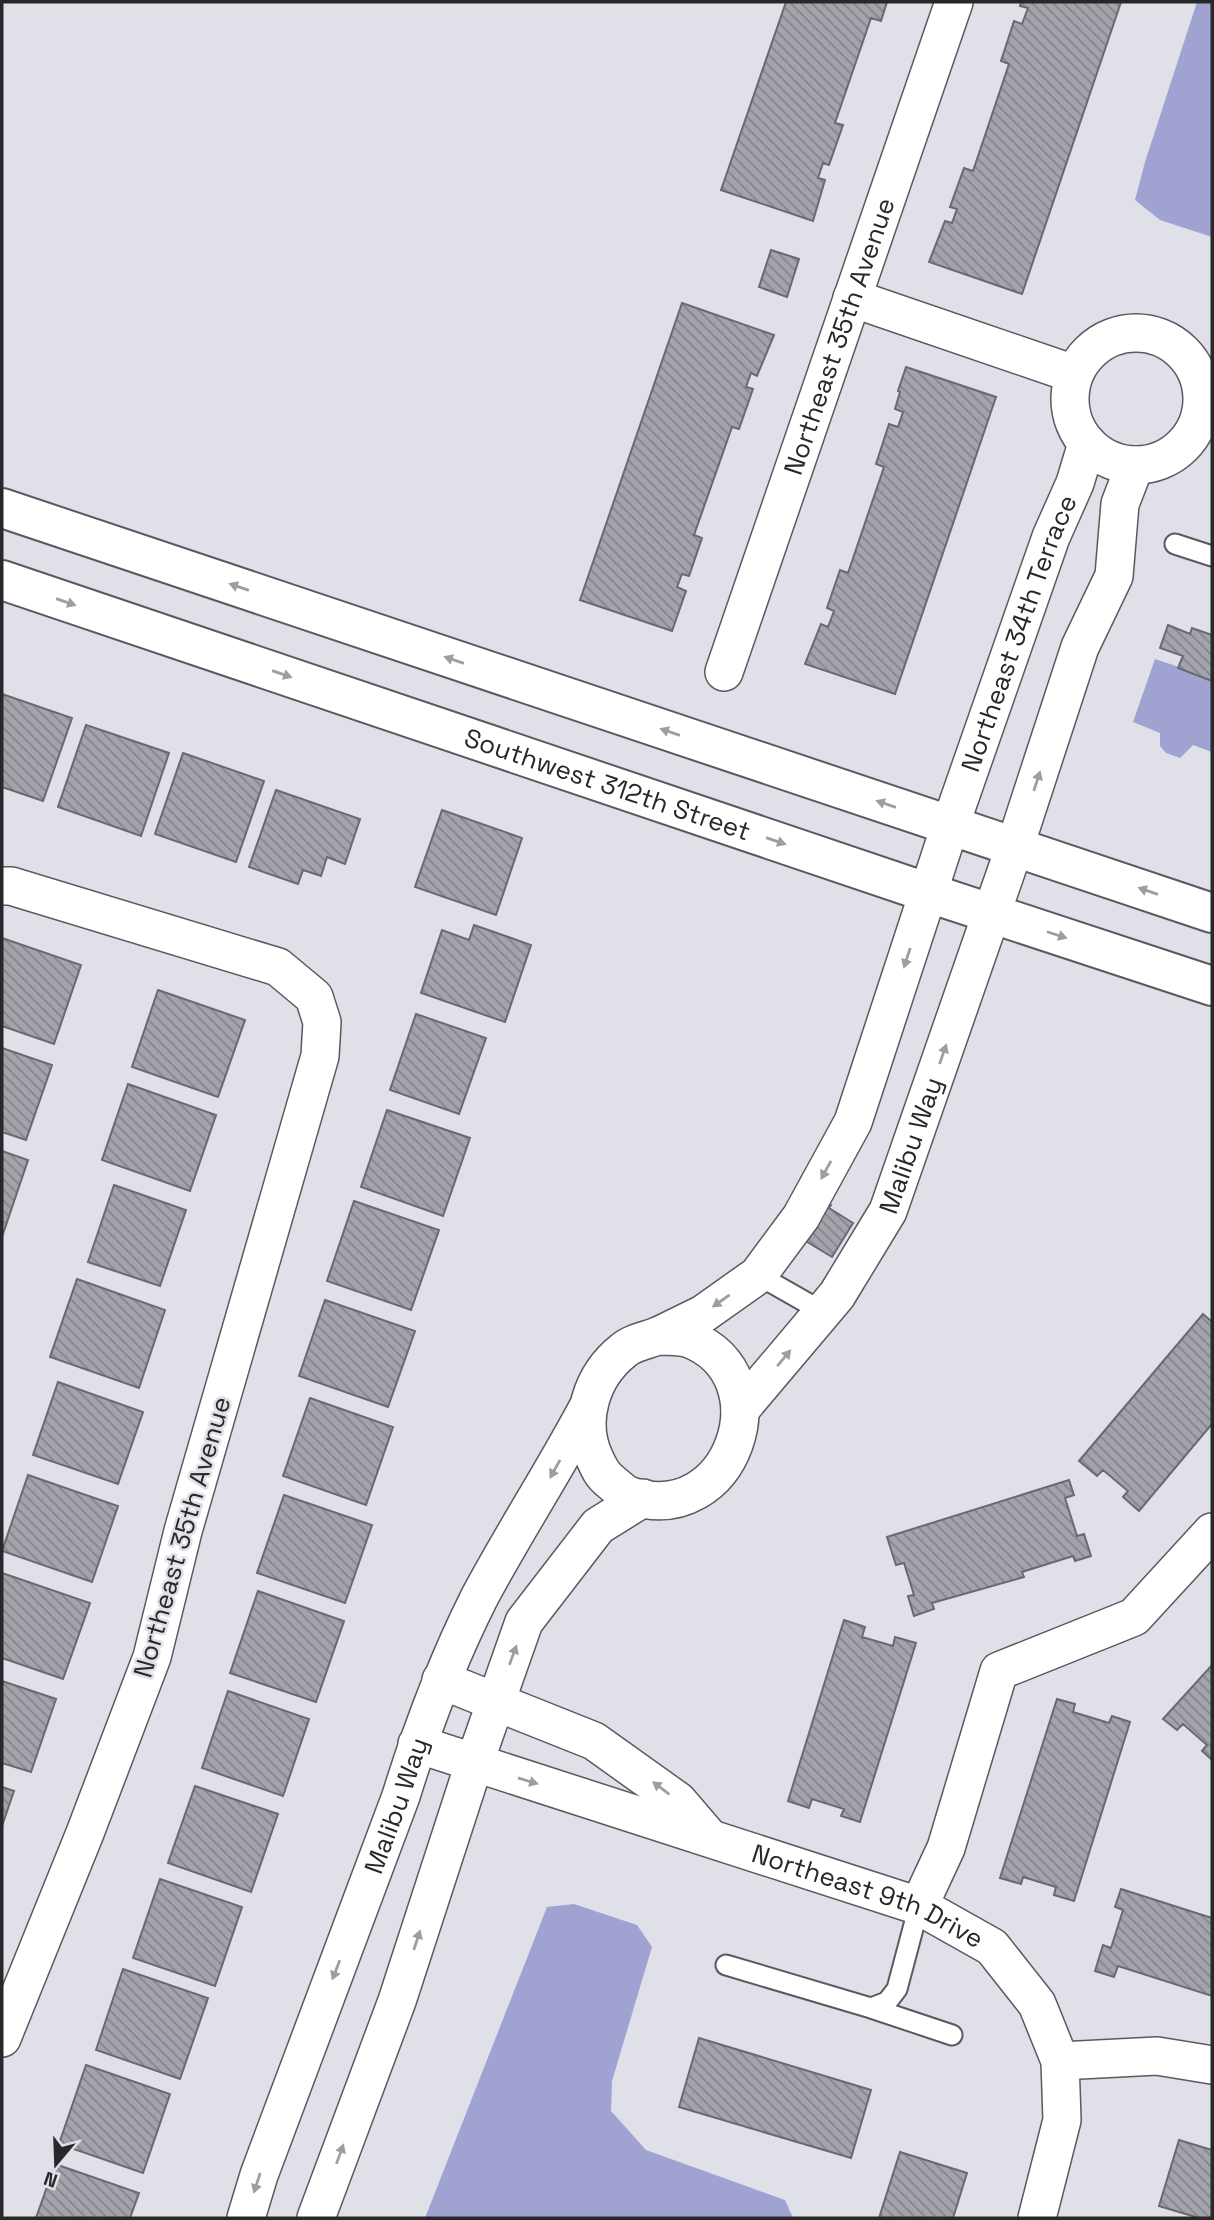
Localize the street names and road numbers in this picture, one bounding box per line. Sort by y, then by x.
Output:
street label: Northeast 35th Avenue [776,193,903,479]
street label: Northeast 34th Terrace [953,489,1085,776]
street label: Southwest 312th Street [460,720,755,848]
street label: Malibu Way [871,1073,950,1218]
street label: Northeast 35th Avenue [126,1393,238,1681]
street label: Malibu Way [356,1733,436,1879]
street label: Northeast 9th Drive [748,1836,990,1956]

